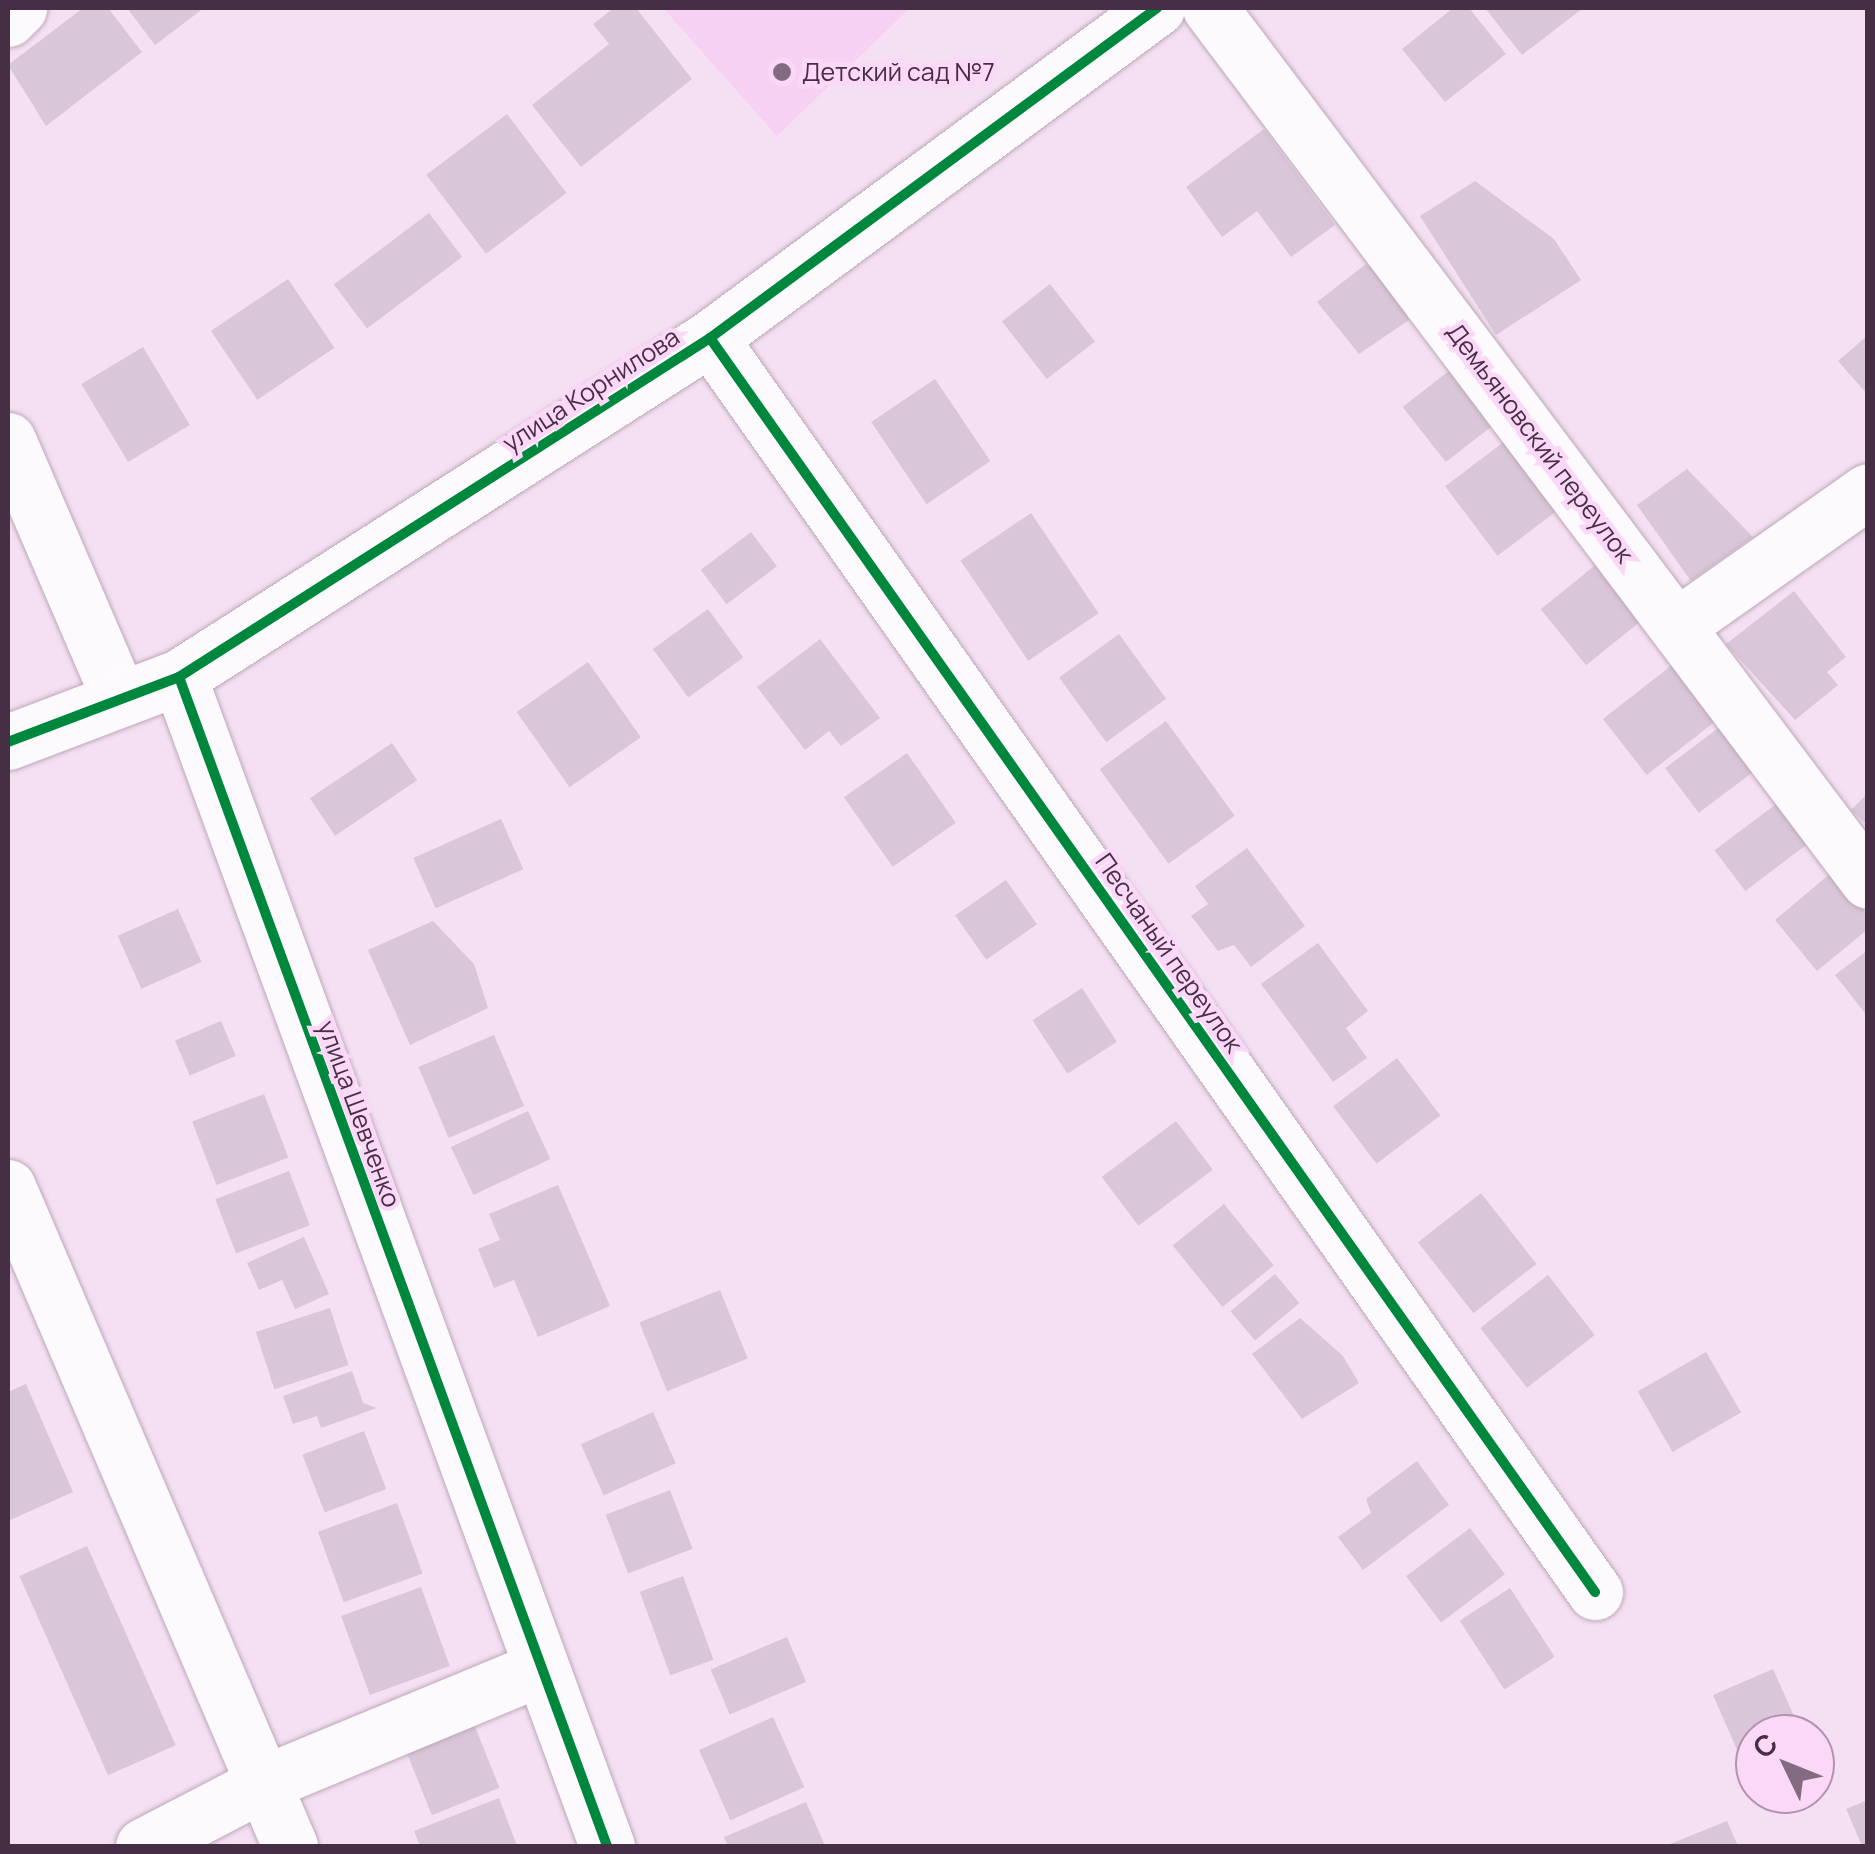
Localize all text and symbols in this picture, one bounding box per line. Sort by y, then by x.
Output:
place label: Детский сад №7 [802,57,995,87]
marker: Детский сад №7 [771,61,793,83]
street label: Демьяновский переулок [1440,317,1640,569]
street label: улица Корнилова [497,322,685,458]
street label: Песчаный переулок [1089,848,1249,1058]
street label: улица Шевченко [311,1017,407,1211]
north arrow [1735,1714,1835,1814]
text: С [1744,1724,1785,1765]

